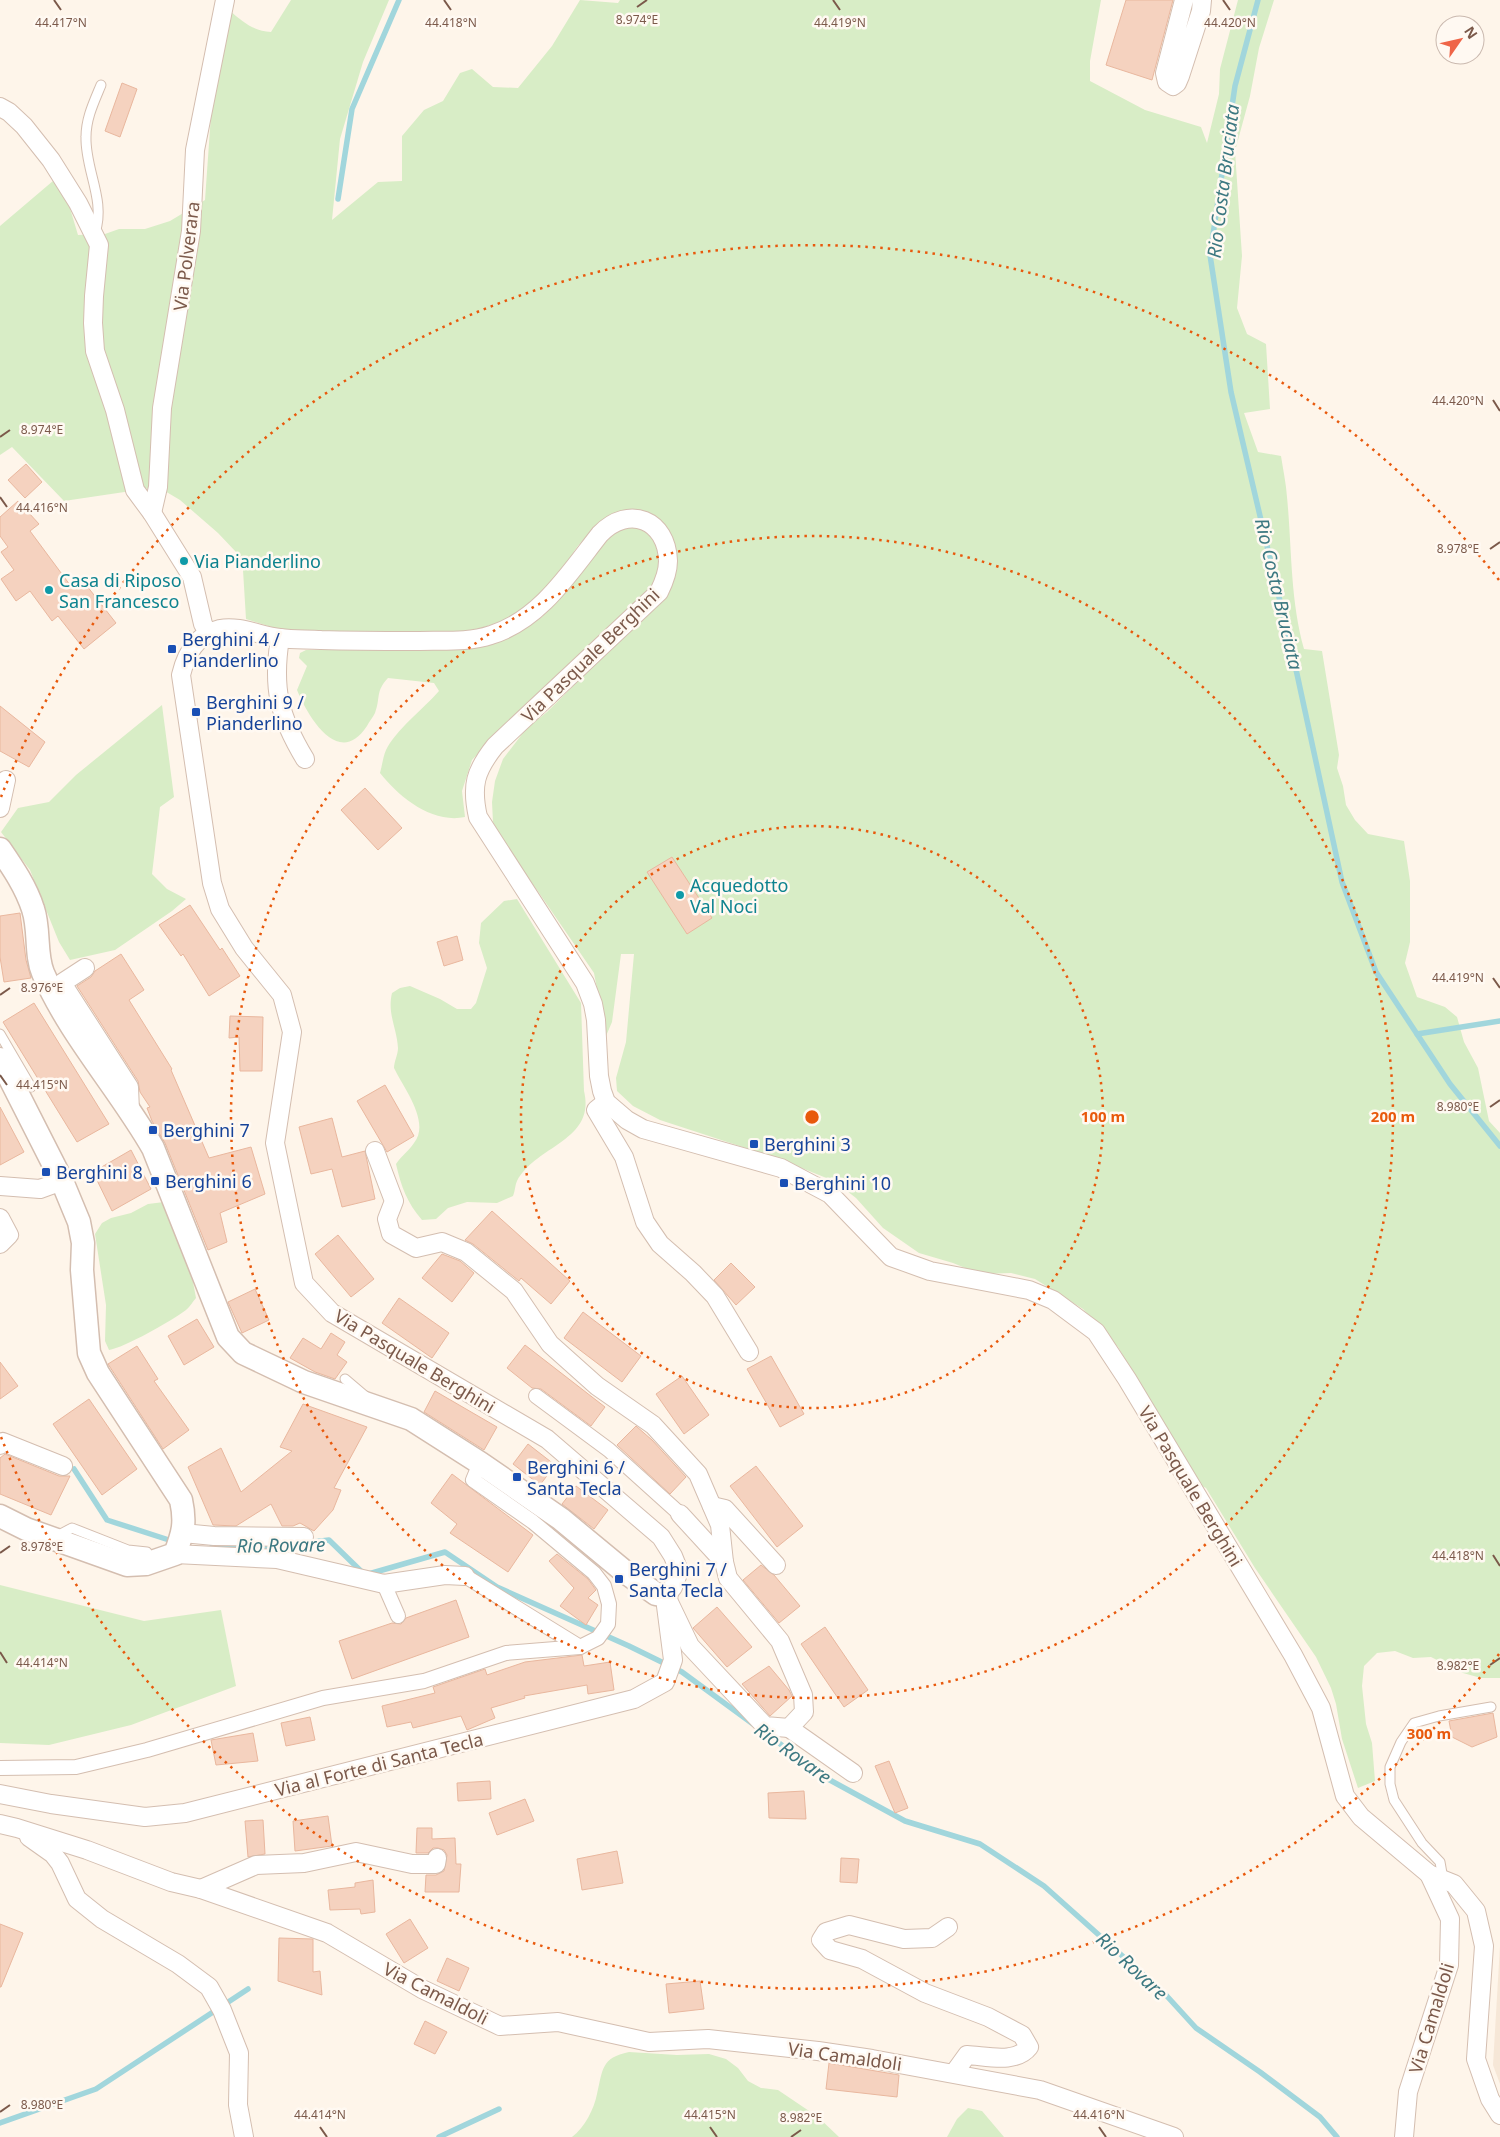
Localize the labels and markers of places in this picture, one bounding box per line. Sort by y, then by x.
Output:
place label: Via Pianderlino [194,549,321,573]
marker: Via Pianderlino [178,555,190,567]
place label: Casa di Riposo San Francesco [59,568,182,613]
marker: Casa di Riposo San Francesco [43,584,55,596]
place label: Berghini 4 / Pianderlino [182,627,280,672]
marker: Berghini 4 / Pianderlino [166,643,178,655]
place label: Berghini 9 / Pianderlino [206,690,304,735]
marker: Berghini 9 / Pianderlino [190,706,202,718]
place label: Acquedotto Val Noci [690,873,788,918]
marker: Acquedotto Val Noci [674,889,686,901]
centre of rings [803,1108,821,1126]
place label: Berghini 7 [163,1118,250,1142]
marker: Berghini 7 [147,1124,159,1136]
place label: Berghini 3 [764,1132,851,1156]
marker: Berghini 3 [748,1138,760,1150]
place label: Berghini 8 [56,1160,143,1184]
marker: Berghini 8 [40,1166,52,1178]
place label: Berghini 6 [165,1169,252,1193]
place label: Berghini 10 [794,1171,891,1195]
marker: Berghini 6 [149,1175,161,1187]
marker: Berghini 10 [778,1177,790,1189]
place label: Berghini 6 / Santa Tecla [527,1455,625,1500]
marker: Berghini 6 / Santa Tecla [511,1471,523,1483]
place label: Berghini 7 / Santa Tecla [629,1557,727,1602]
marker: Berghini 7 / Santa Tecla [613,1573,625,1585]

